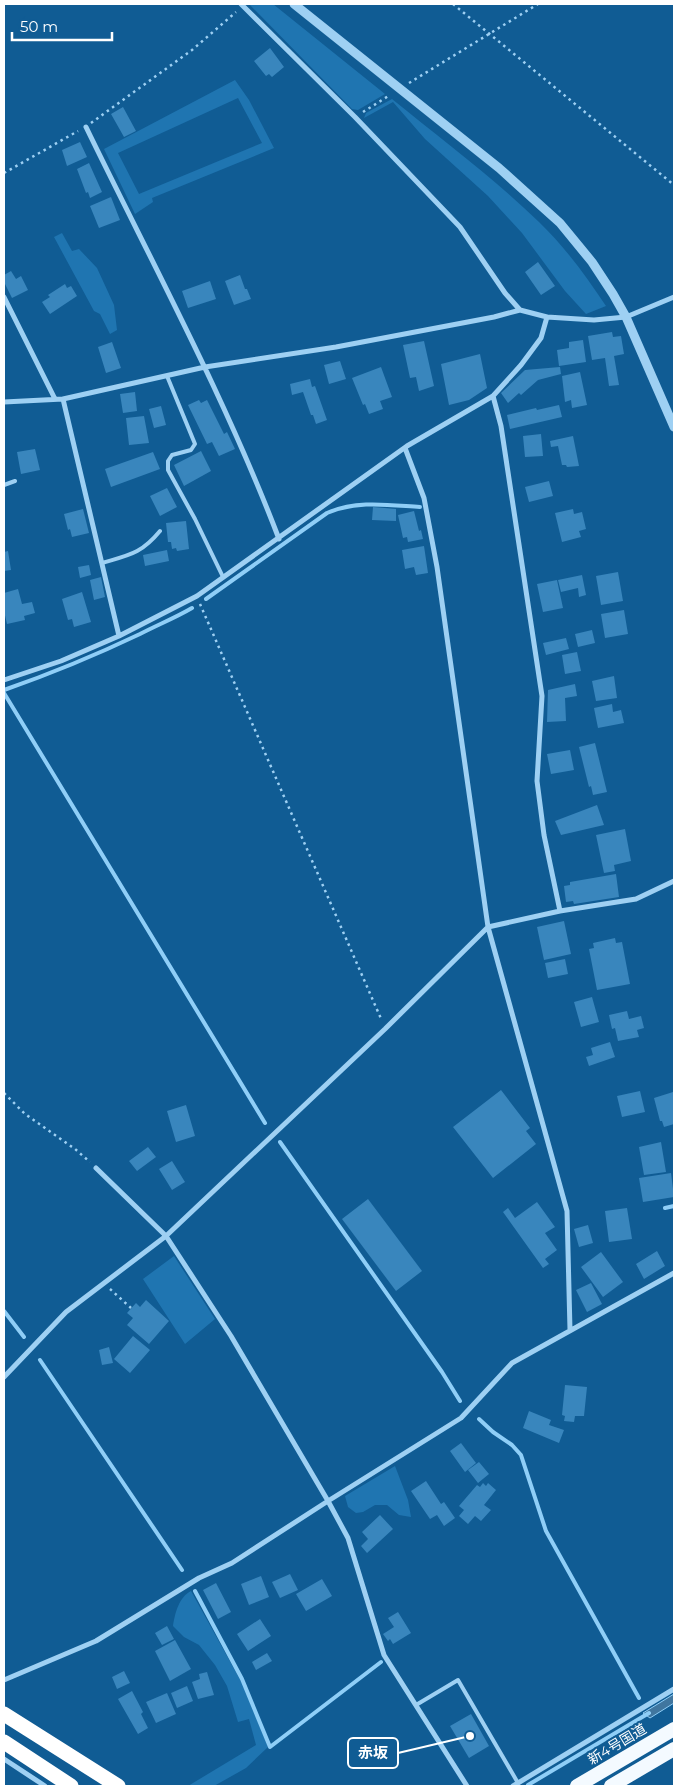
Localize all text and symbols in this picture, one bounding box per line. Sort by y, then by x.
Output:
scale bar [12,10,112,42]
text: 50 m [20,17,58,36]
street label: 新4号国道 [584,1719,650,1769]
callout: 赤坂 [348,1738,398,1768]
text: 赤坂 [358,1743,388,1762]

